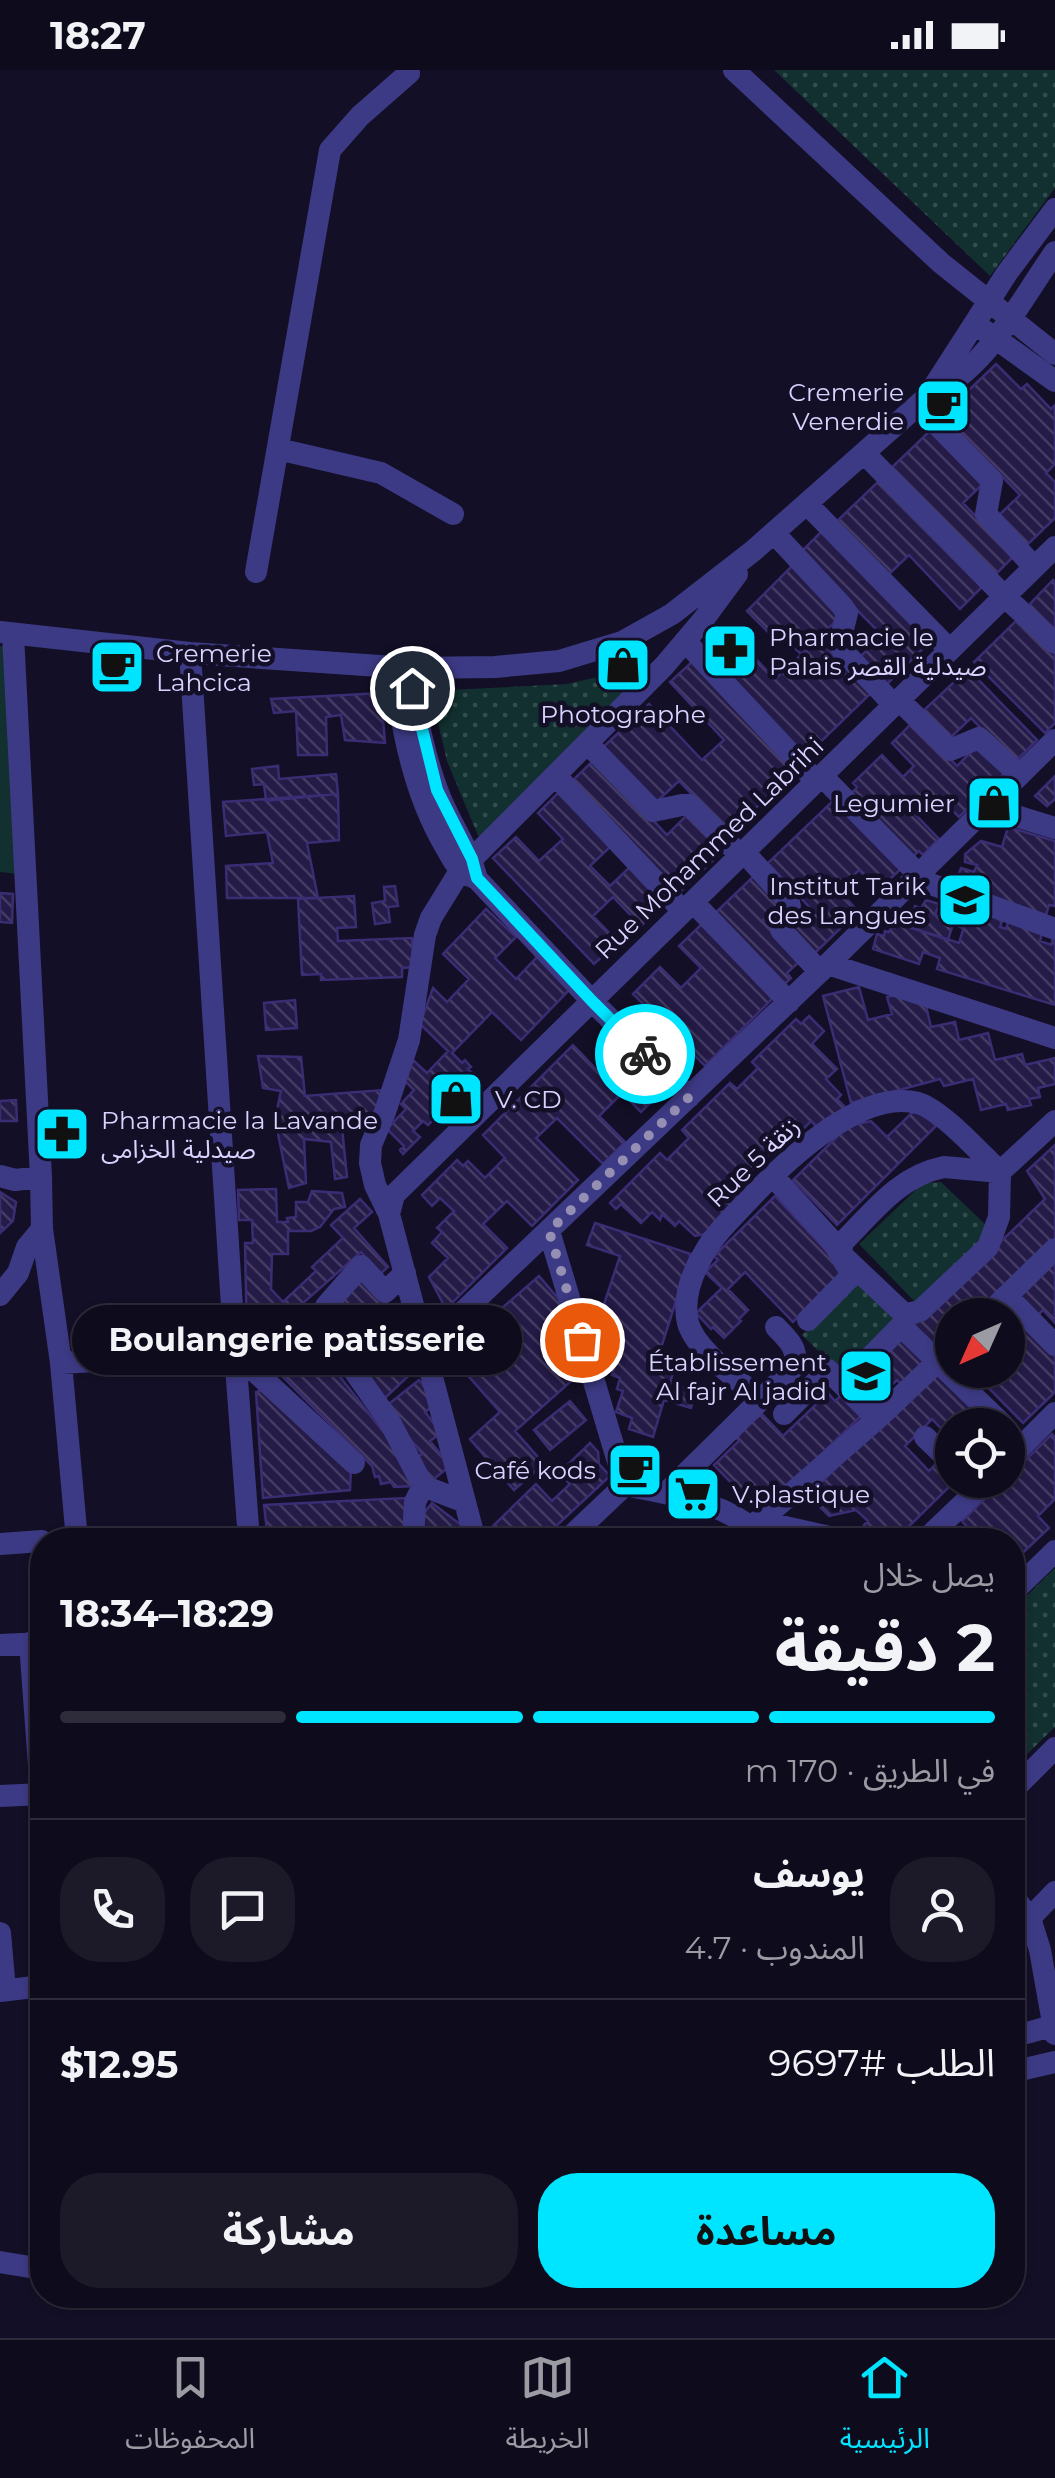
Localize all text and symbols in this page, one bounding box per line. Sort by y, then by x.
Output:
text: 18:27 [50,12,146,59]
cafe icon: Cremerie Venerdie [913,376,973,436]
place label: Cremerie Venerdie [788,377,904,436]
pharmacy icon: Pharmacie le Palais صيدلية القصر [700,621,760,681]
place label: Pharmacie le Palais صيدلية القصر [769,622,986,681]
shop icon: Photographe [593,635,653,695]
cafe icon: Cremerie Lahcica [87,637,147,697]
place label: Cremerie Lahcica [156,638,272,697]
pin [370,646,455,731]
icon: home [385,661,440,716]
place label: Photographe [540,699,706,729]
street label: Rue Mohammed Labrihi [589,731,829,965]
shop icon: Legumier [964,773,1024,833]
place label: Legumier [833,788,955,818]
school or university icon: Institut Tarik des Langues [935,870,995,930]
place label: Institut Tarik des Langues [768,871,926,930]
courier [595,1004,695,1104]
icon: bike [618,1027,673,1082]
shop icon: V. CD [426,1069,486,1129]
place label: V. CD [495,1084,562,1114]
pharmacy icon: Pharmacie la Lavande صيدلية الخزامى [32,1104,92,1164]
place label: Pharmacie la Lavande صيدلية الخزامى [101,1105,378,1164]
street label: Rue 5 زنقة [701,1111,805,1213]
pin [540,1298,625,1383]
north arrow [935,1298,1025,1388]
map controls [935,1298,1025,1498]
callout: Boulangerie patisserie [72,1305,522,1375]
icon: bag [555,1313,610,1368]
text: Boulangerie patisserie [109,1320,485,1359]
school or university icon: Établissement Al fajr Al jadid [836,1346,896,1406]
place label: Établissement Al fajr Al jadid [648,1347,827,1406]
button: locate [935,1408,1025,1498]
cafe icon: Café kods [605,1440,665,1500]
place label: Café kods [475,1455,596,1485]
supermarket icon: V.plastique [663,1464,723,1524]
place label: V.plastique [732,1479,870,1509]
text: يصل خلال [863,1555,995,1594]
text: 18:29–18:34 [60,1590,274,1637]
text: 2 دقيقة [775,1608,995,1687]
text: في الطريق · 170 m [745,1751,995,1790]
text: يوسف [753,1850,865,1897]
button: phone [60,1857,165,1962]
button: chat [190,1857,295,1962]
button: person [890,1857,995,1962]
text: المندوب · 4.7 [685,1928,865,1967]
text: الطلب #9697 [768,2039,995,2086]
text: $12.95 [60,2041,178,2088]
button: مشاركة [60,2173,518,2288]
button: مساعدة [538,2173,995,2288]
tab: المحفوظات [125,2350,255,2469]
tab: الخريطة [506,2350,589,2469]
tab: الرئيسية [840,2350,930,2469]

